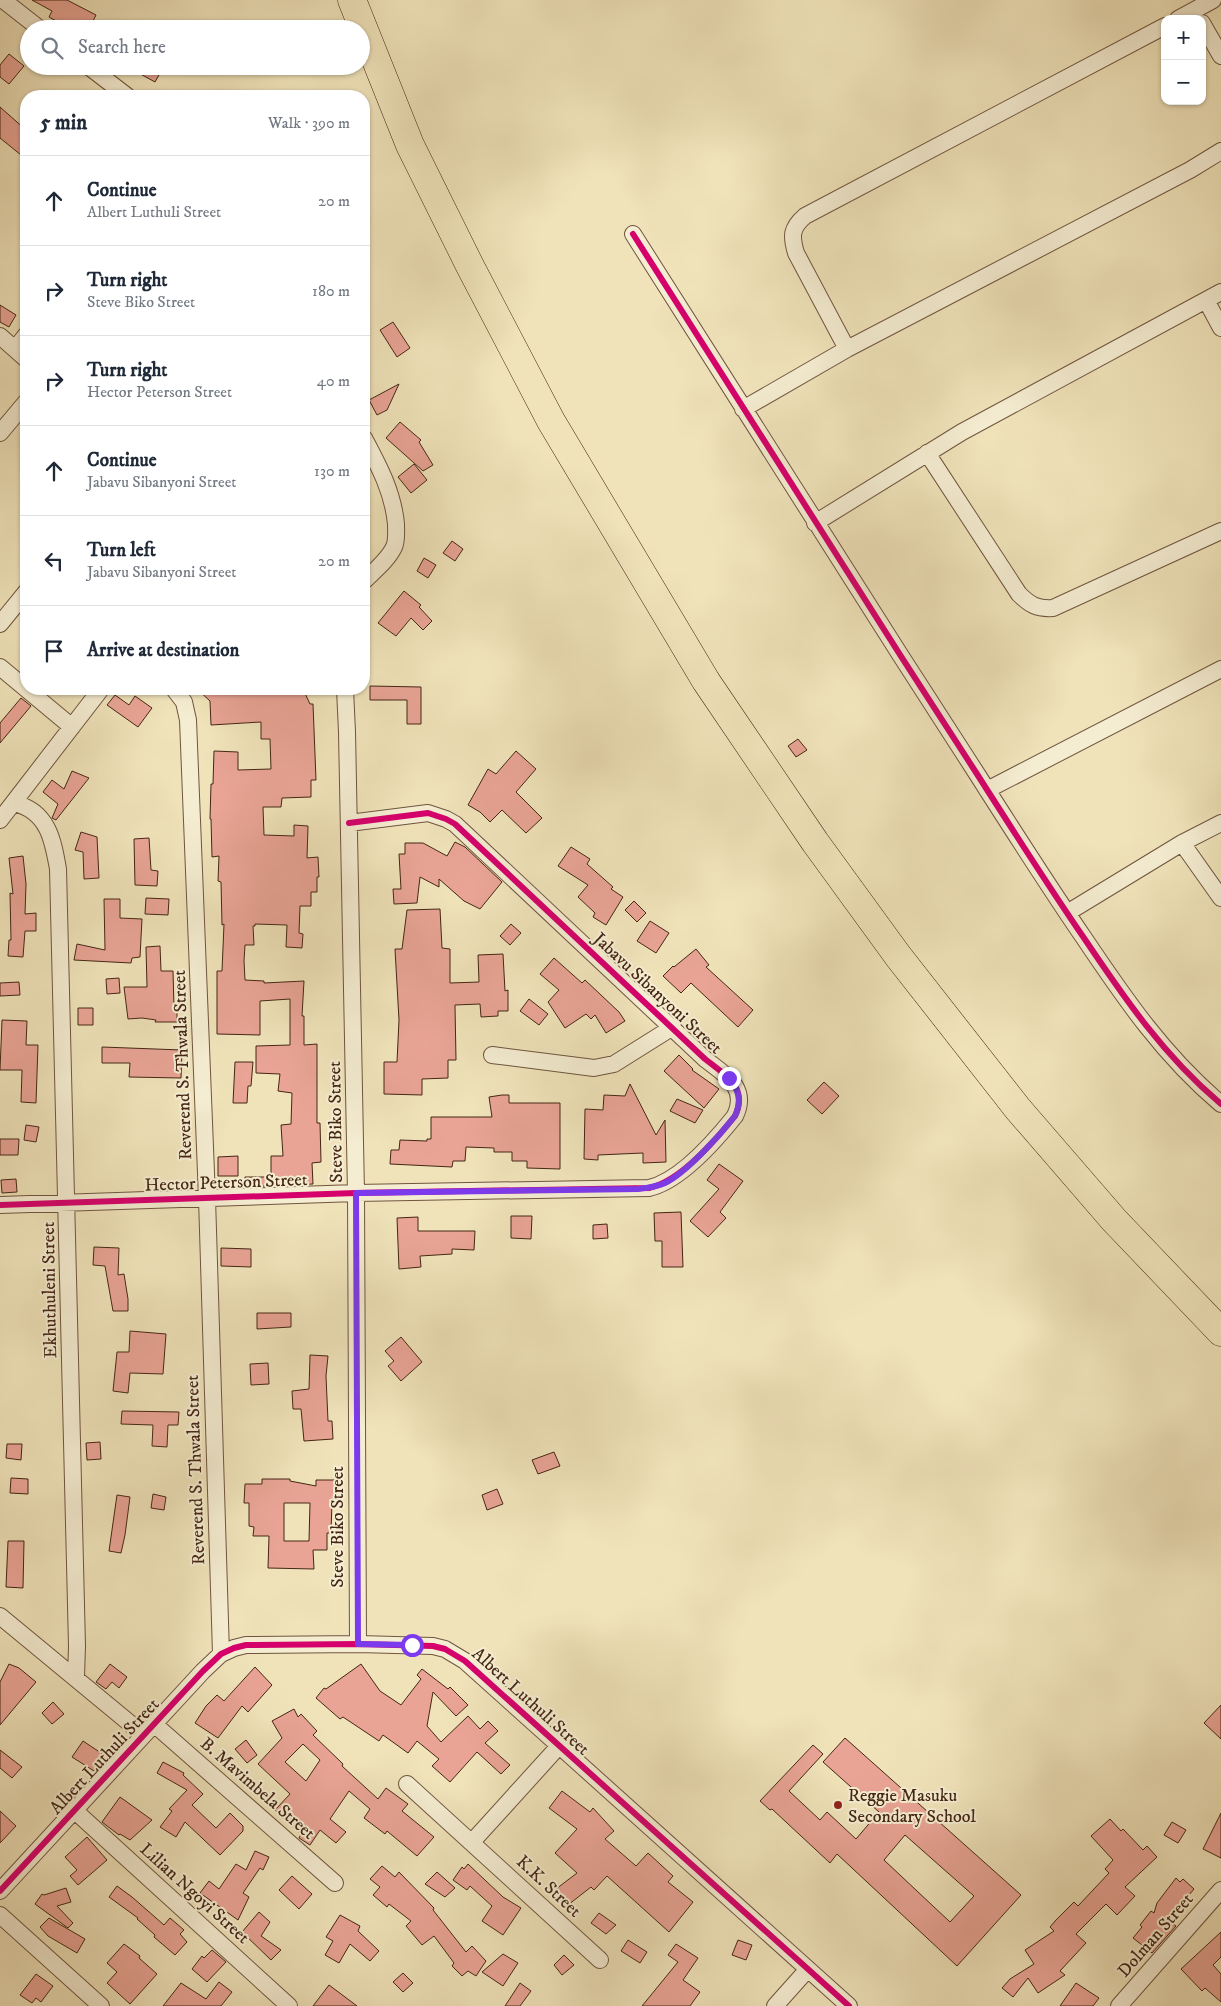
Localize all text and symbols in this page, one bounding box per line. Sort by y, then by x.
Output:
map controls [1161,15,1206,105]
button: + [1161,15,1206,60]
search box [20,20,370,75]
icon: search [38,34,66,62]
text: Search here [78,36,166,59]
button: − [1161,60,1206,105]
text: 5 min [40,110,87,136]
text: Walk · 390 m [268,113,350,133]
text: Continue [87,179,157,202]
icon: ahead [40,187,68,215]
text: 20 m [318,191,350,211]
text: Albert Luthuli Street [87,202,221,222]
text: Turn right [87,269,167,292]
icon: right [40,277,68,305]
text: 180 m [312,281,350,301]
text: Steve Biko Street [87,292,195,312]
text: Turn right [87,359,167,382]
icon: right [40,367,68,395]
text: 40 m [317,371,350,391]
text: Hector Peterson Street [87,382,232,402]
text: Continue [87,449,157,472]
icon: ahead [40,457,68,485]
text: 130 m [314,461,350,481]
text: Jabavu Sibanyoni Street [87,472,236,492]
text: Turn left [87,539,156,562]
icon: left [40,547,68,575]
text: 20 m [318,551,350,571]
text: Jabavu Sibanyoni Street [87,562,236,582]
icon: arrive [40,637,68,665]
text: Arrive at destination [87,639,239,662]
street label: Jabavu Sibanyoni Street [587,927,726,1059]
street label: Reverend S. Thwala Street [169,969,197,1160]
street label: Steve Biko Street [324,1061,348,1183]
route end [718,1067,741,1090]
street label: Hector Peterson Street [144,1169,308,1197]
street label: Ekhuthuleni Street [38,1221,62,1359]
street label: Reverend S. Thwala Street [182,1374,210,1565]
street label: Steve Biko Street [327,1466,349,1588]
route start [401,1634,424,1657]
street label: Albert Luthuli Street [467,1643,594,1761]
street label: Albert Luthuli Street [45,1694,164,1819]
street label: B. Mavimbela Street [195,1733,319,1845]
place label: Reggie Masuku Secondary School [848,1785,976,1828]
marker: Reggie Masuku Secondary School [832,1799,844,1811]
street label: Lilian Ngoyi Street [135,1839,254,1949]
street label: K.K. Street [511,1851,585,1922]
street label: Dolman Street [1113,1889,1198,1982]

